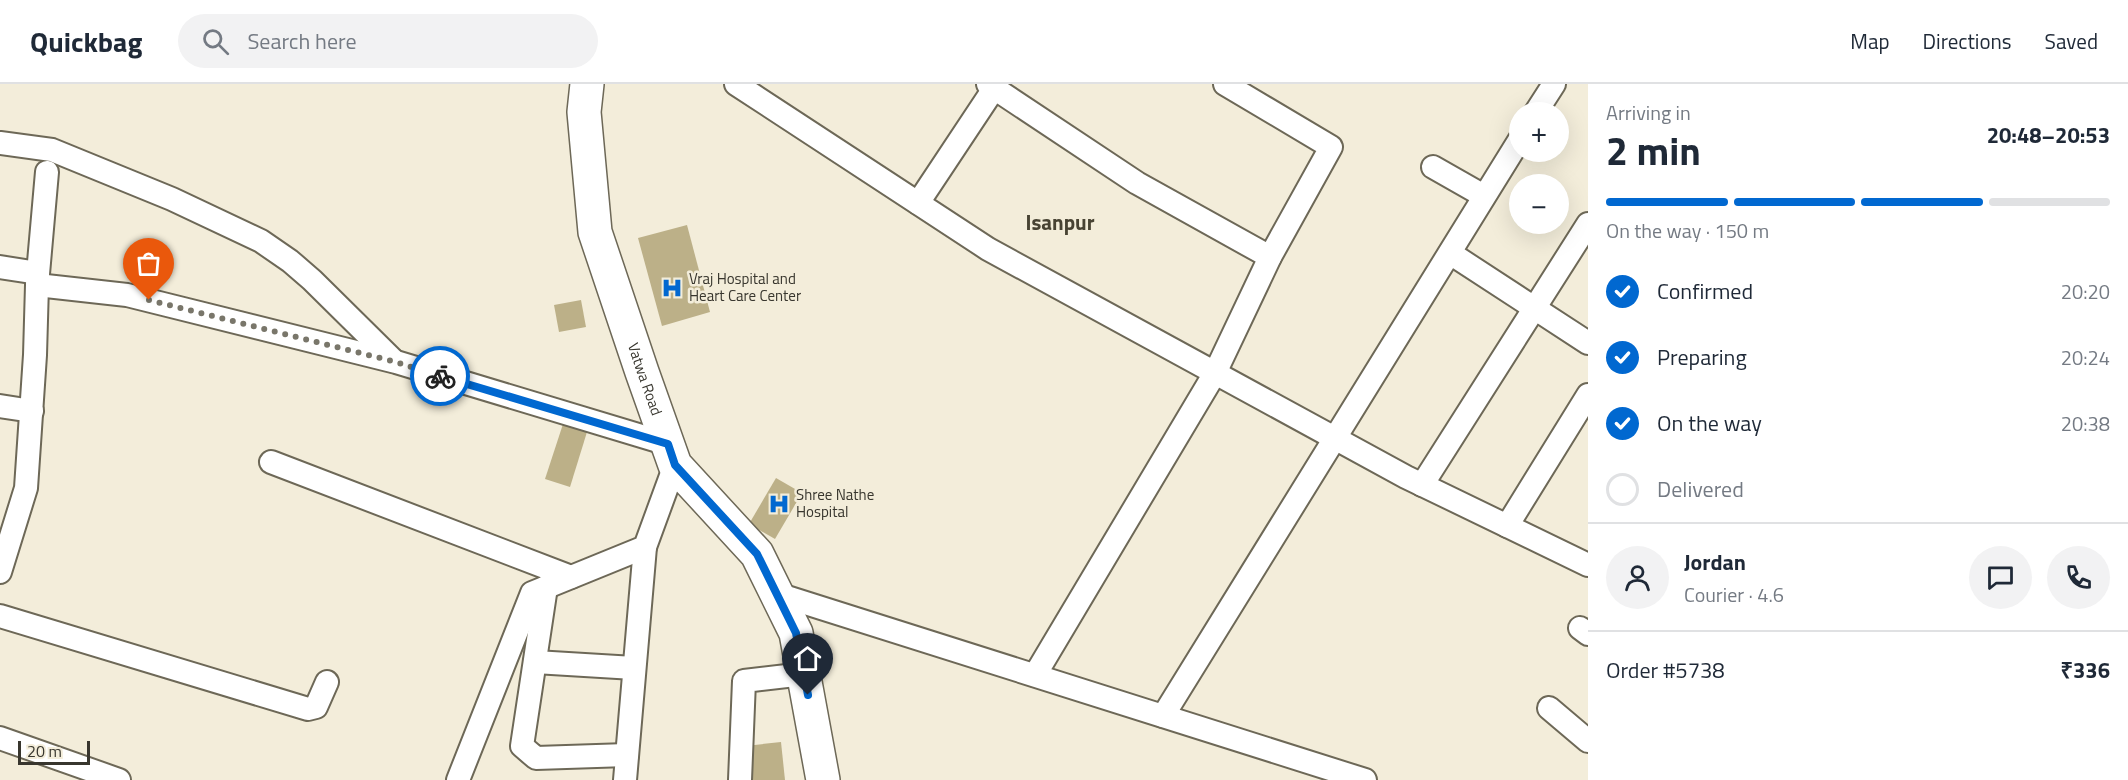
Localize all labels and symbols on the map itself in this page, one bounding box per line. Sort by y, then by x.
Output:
district label: Isanpur [1025,206,1095,238]
pin [123,238,174,300]
place label: Vraj Hospital and Heart Care Center [689,267,801,307]
hospital icon: Vraj Hospital and Heart Care Center [660,276,684,300]
street label: Vatwa Road [622,340,669,419]
courier [410,346,470,406]
place label: Shree Nathe Hospital [796,483,874,523]
hospital icon: Shree Nathe Hospital [767,492,791,516]
pin [782,633,833,695]
scale bar [18,738,90,766]

